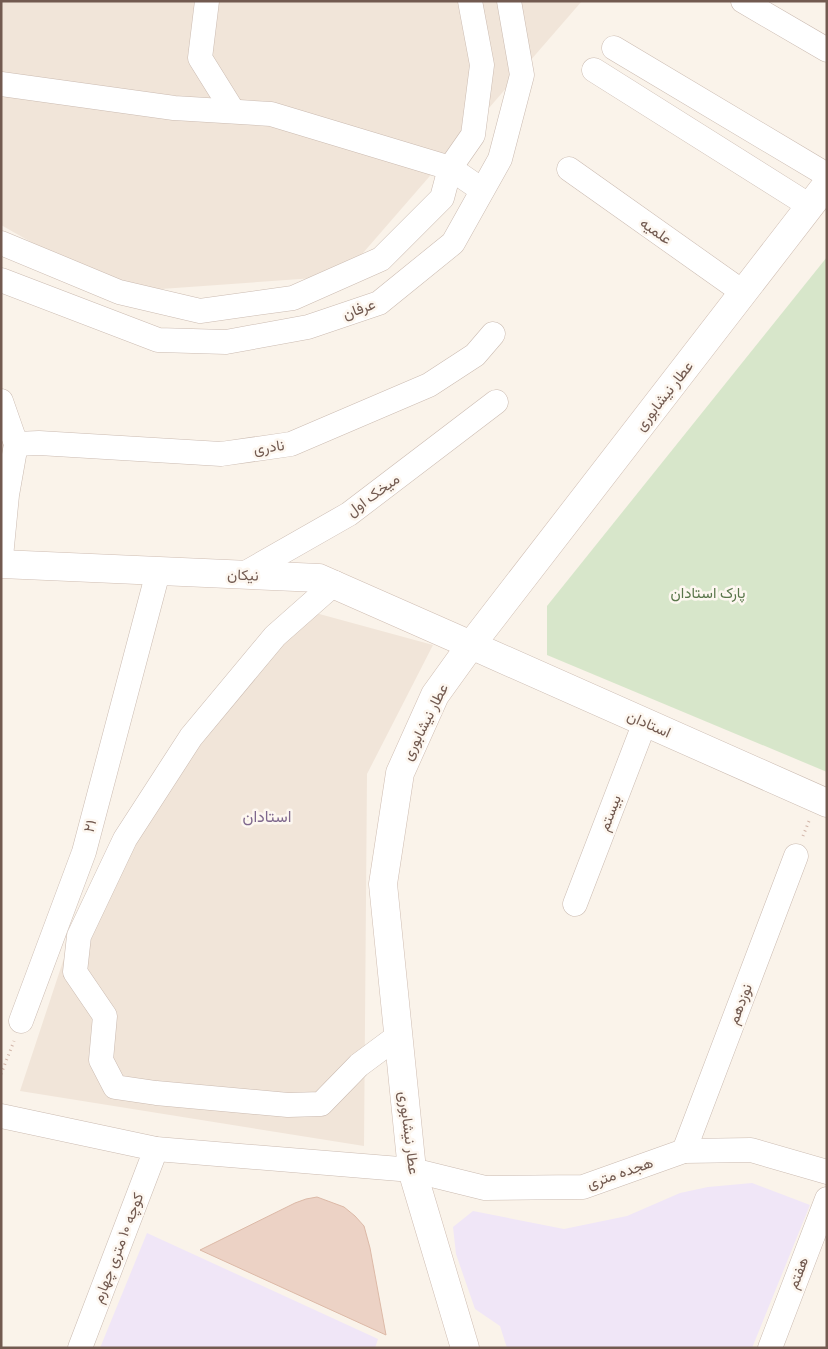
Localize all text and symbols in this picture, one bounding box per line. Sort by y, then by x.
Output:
street label: علمیه [637,213,676,248]
street label: عرفان [340,294,378,323]
street label: عطار نیشابوری [630,357,698,435]
street label: نادری [252,435,286,459]
street label: میخک اول [342,469,403,520]
street label: نیکان [227,564,259,585]
park label: پارک استادان [671,583,745,603]
street label: عطار نیشابوری [397,680,453,764]
street label: استادان [624,706,674,742]
street label: بیستم [594,792,626,834]
district label: استادان [243,806,291,826]
street label: ۲۱ [79,818,100,834]
street label: نوزدهم [723,981,757,1027]
street label: عطار نیشابوری [394,1090,424,1176]
street label: هجده متری [584,1152,656,1194]
street label: کوچه ۱۰ متری چهارم [88,1190,148,1306]
street label: هفتم [783,1254,813,1292]

